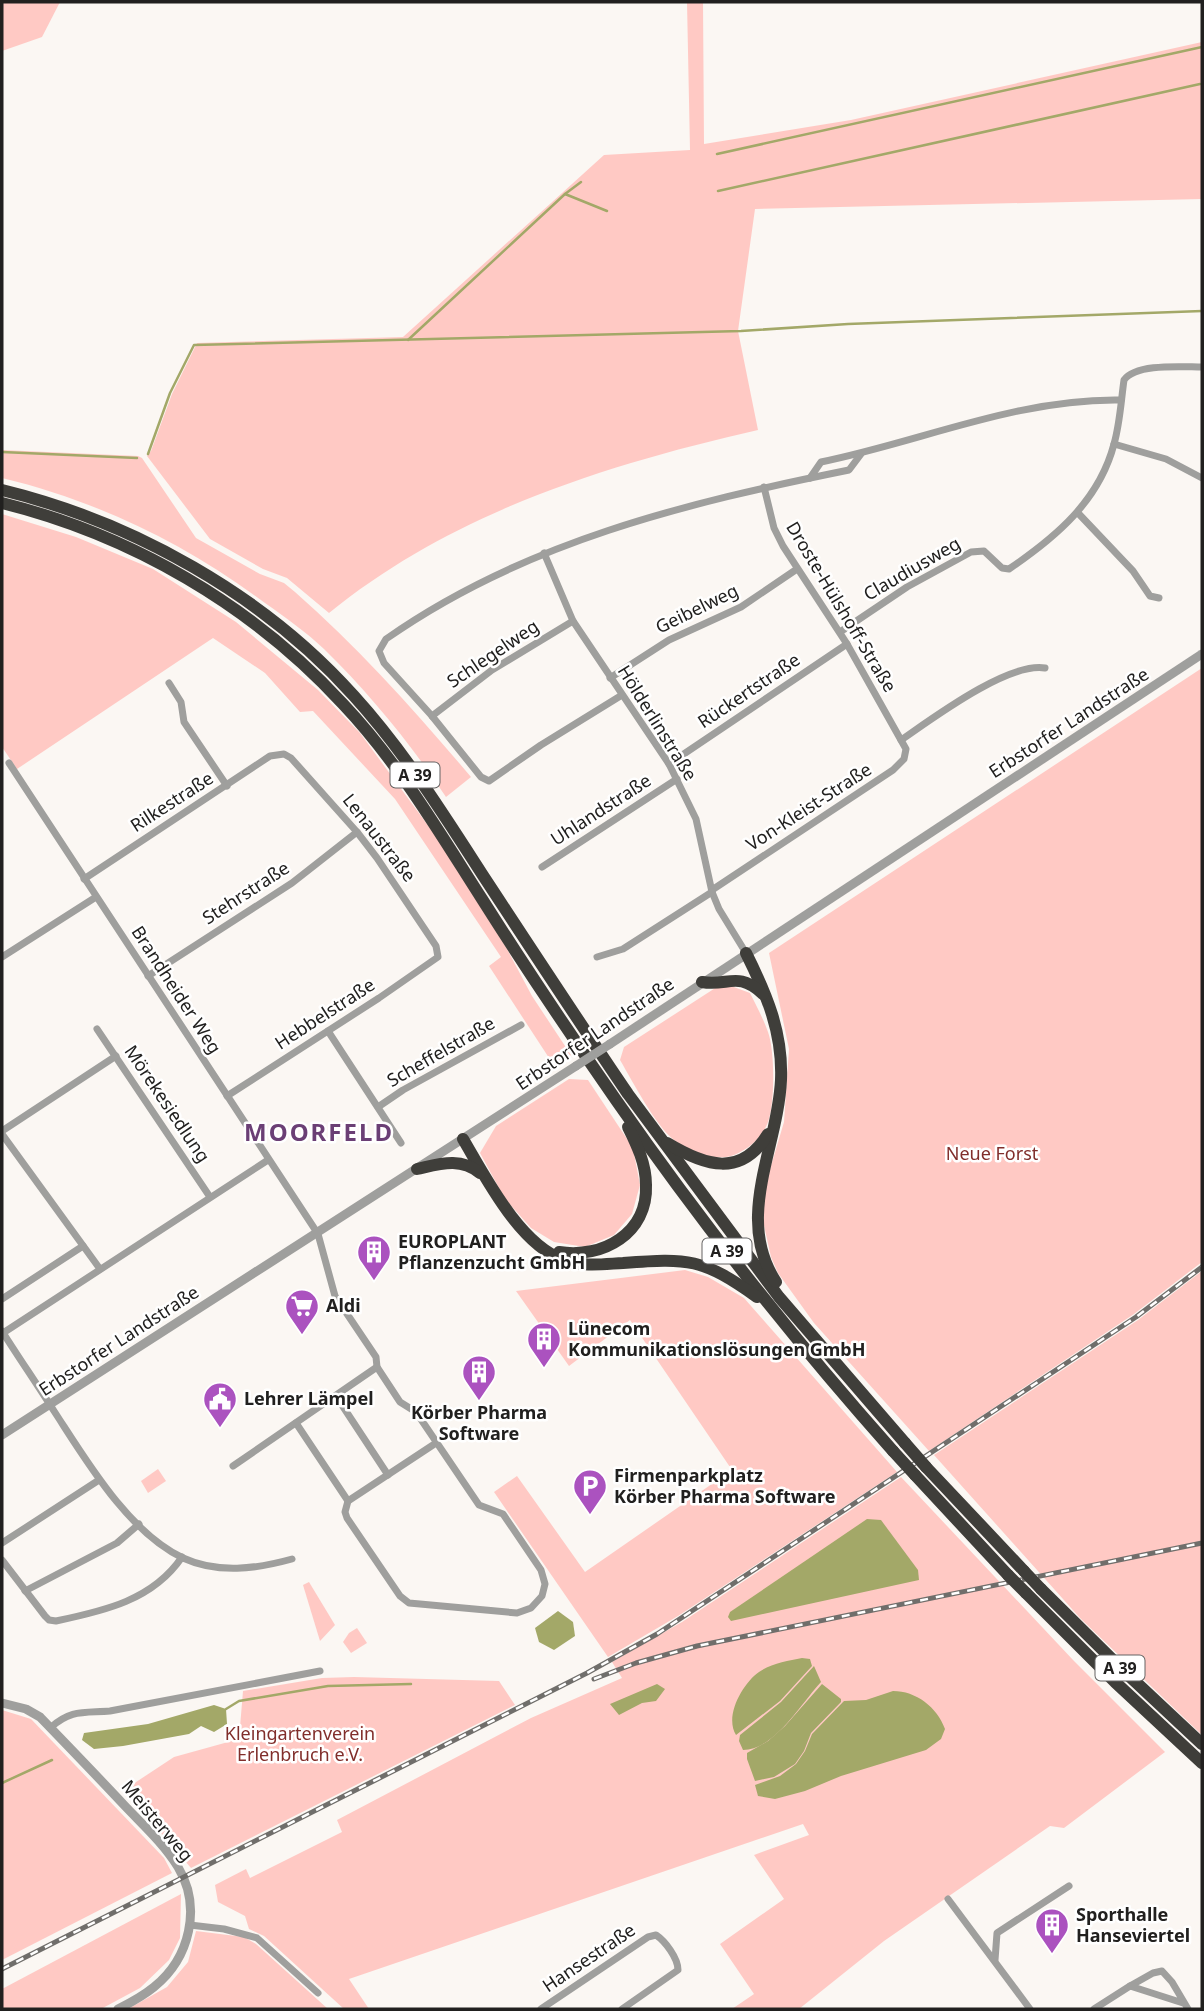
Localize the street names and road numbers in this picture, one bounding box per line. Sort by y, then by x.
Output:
street label: Droste-Hülshoff-Straße [781,517,902,696]
street label: Claudiusweg [859,531,964,606]
street label: Geibelweg [651,578,742,638]
street label: Schlegelweg [442,614,543,693]
street label: Rückertstraße [693,647,804,733]
street label: Hölderlinstraße [613,660,703,785]
street label: Erbstorfer Landstraße [984,661,1153,783]
street label: Von-Kleist-Straße [741,757,876,856]
road number: A 39 [390,762,440,788]
street label: Rilkestraße [125,765,217,837]
street label: Uhlandstraße [546,768,655,851]
street label: Lenaustraße [338,788,422,886]
street label: Stehrstraße [197,855,293,929]
street label: Brandheider Weg [126,921,227,1058]
street label: Erbstorfer Landstraße [511,971,678,1095]
street label: Hebbelstraße [270,972,379,1054]
street label: Scheffelstraße [382,1011,499,1092]
street label: Mörekesiedlung [120,1040,216,1167]
road number: A 39 [702,1238,752,1264]
street label: Erbstorfer Landstraße [34,1279,203,1401]
road number: A 39 [1096,1656,1144,1680]
street label: Meisterweg [117,1775,199,1866]
street label: Hansestraße [537,1917,640,1997]

